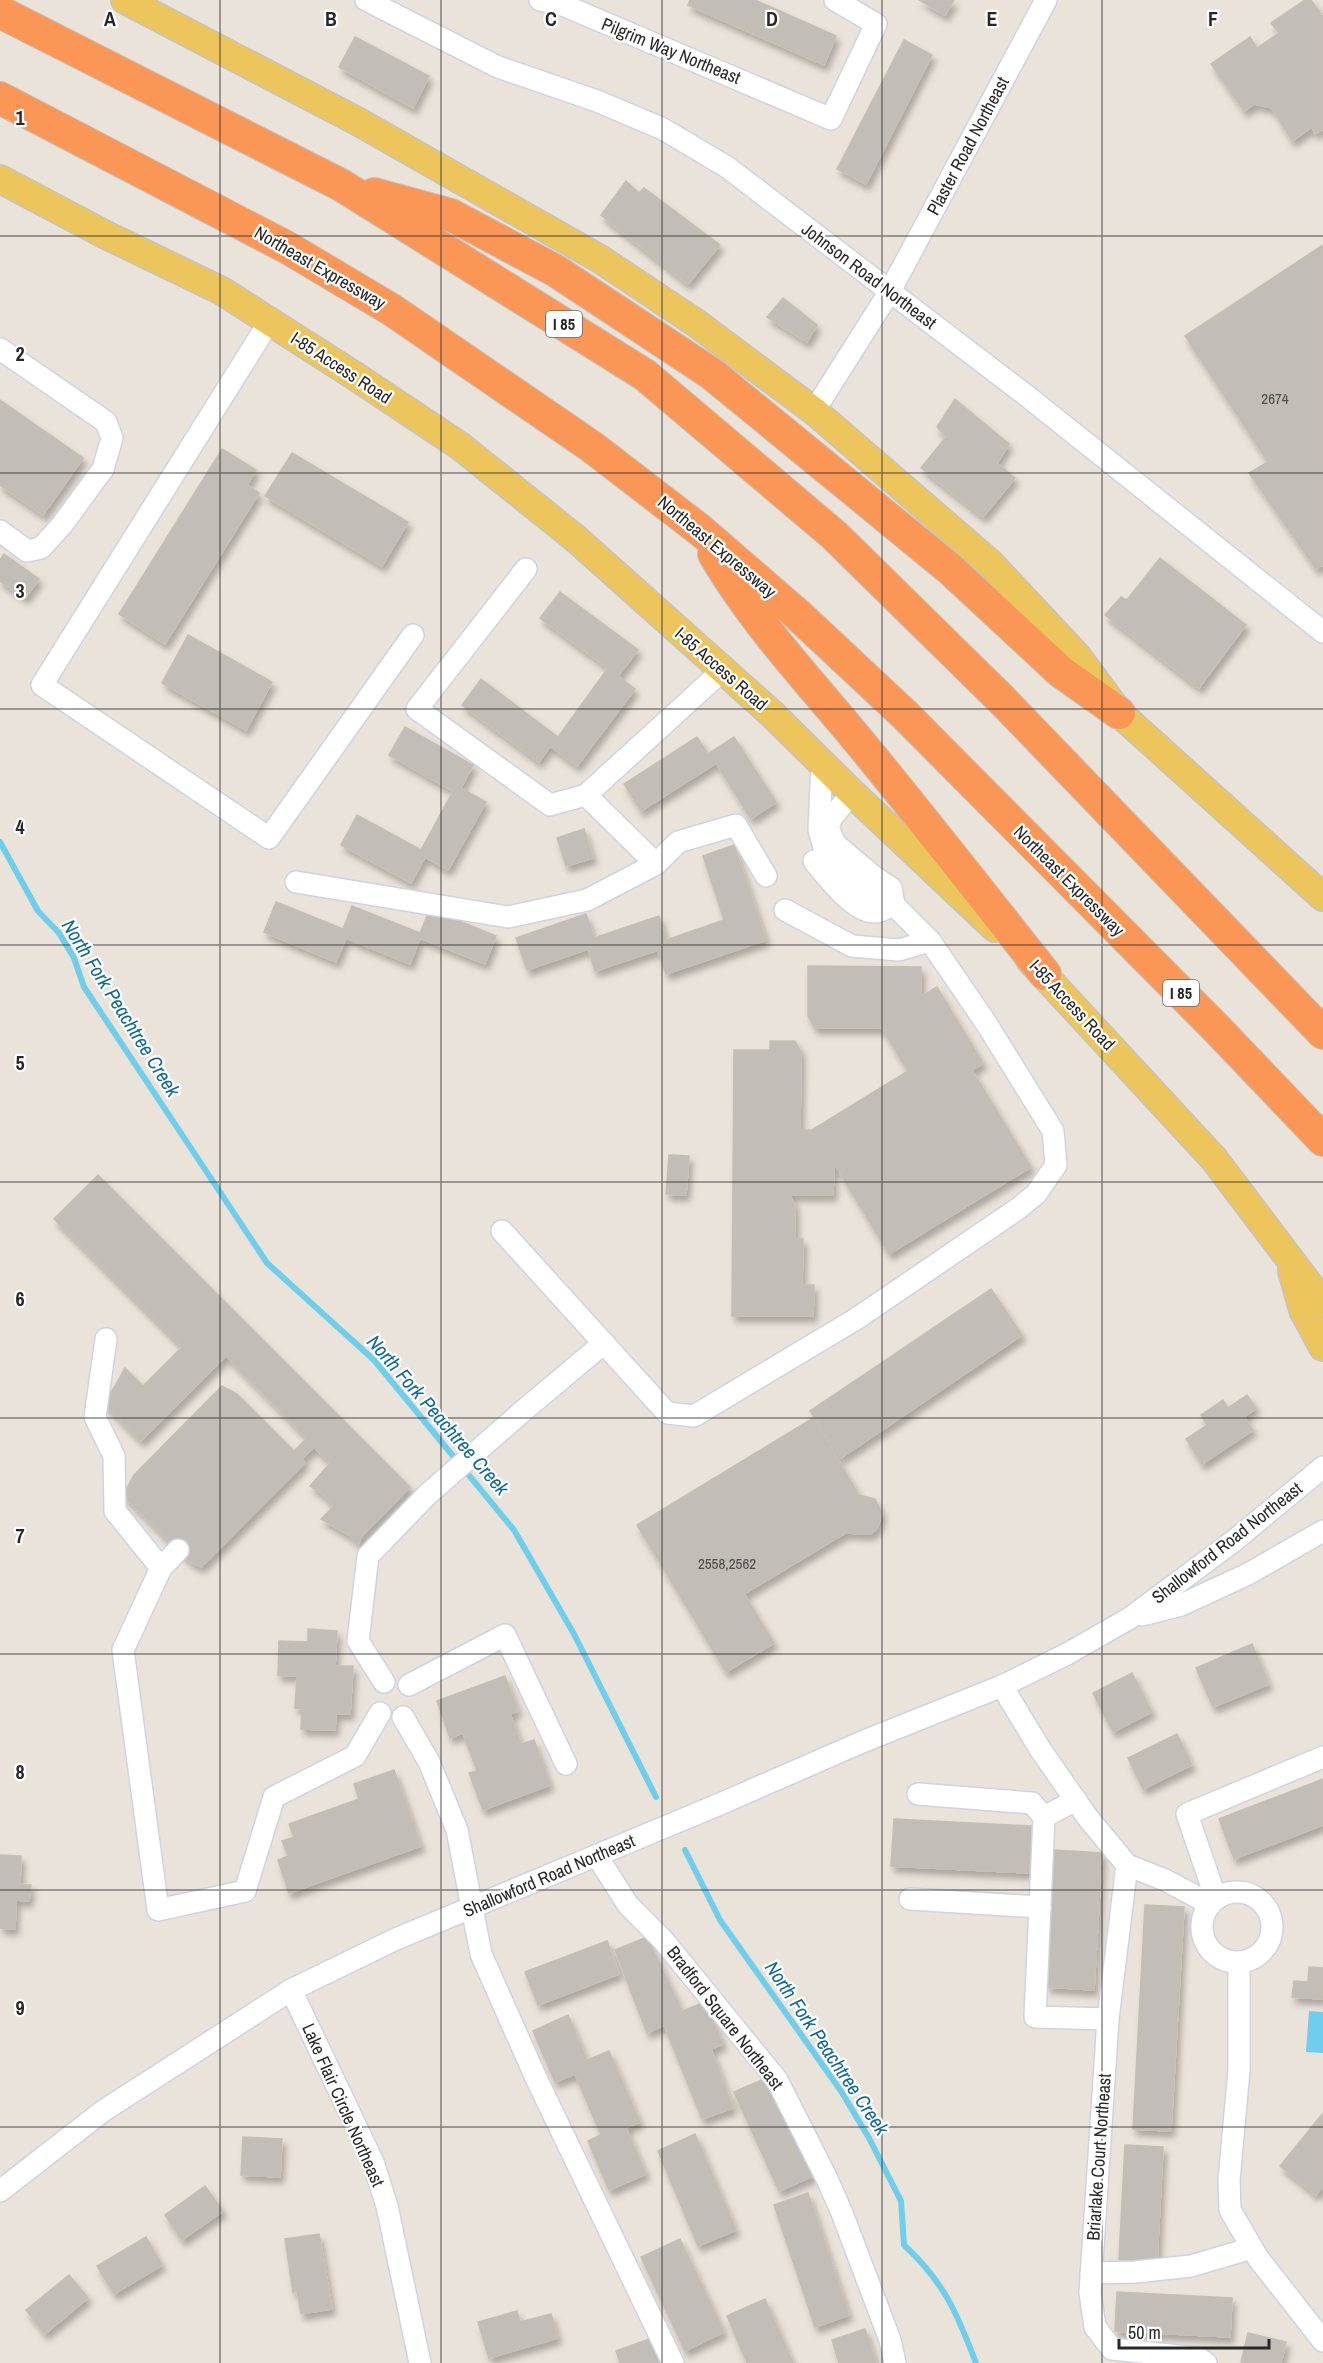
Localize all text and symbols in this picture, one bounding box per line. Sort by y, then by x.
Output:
text: A [104,5,116,32]
text: B [325,5,337,32]
text: C [545,5,557,32]
text: D [766,5,778,32]
text: E [987,5,998,32]
text: F [1208,5,1218,32]
street label: Pilgrim Way Northeast [598,11,744,90]
street label: Plaster Road Northeast [921,72,1015,219]
text: 1 [15,104,25,131]
street label: Johnson Road Northeast [797,216,942,335]
street label: Northeast Expressway [250,220,391,316]
road number: I 85 [546,311,582,337]
street label: I-85 Access Road [286,326,397,410]
text: 2 [15,340,25,367]
house number: 2674 [1261,388,1289,409]
street label: Northeast Expressway [653,490,782,604]
text: 3 [15,577,25,604]
street label: I-85 Access Road [669,621,773,716]
text: 4 [15,813,25,840]
street label: Northeast Expressway [1008,820,1131,942]
water label: North Fork Peachtree Creek [56,914,187,1102]
street label: I-85 Access Road [1024,954,1121,1055]
road number: I 85 [1163,980,1199,1006]
text: 5 [15,1049,25,1076]
text: 6 [15,1285,25,1312]
water label: North Fork Peachtree Creek [361,1329,516,1501]
street label: Shallowford Road Northeast [1146,1476,1307,1609]
text: 7 [15,1522,25,1549]
house number: 2558,2562 [698,1553,756,1574]
text: 8 [15,1758,25,1785]
street label: Shallowford Road Northeast [459,1828,639,1923]
street label: Bradford Square Northeast [661,1940,790,2095]
water label: North Fork Peachtree Creek [759,1955,896,2141]
text: 9 [15,1994,25,2021]
street label: Lake Flair Circle Northeast [296,2019,391,2190]
street label: Briarlake Court Northeast [1080,2073,1117,2241]
scale bar [1119,2312,1269,2350]
text: 50 m [1128,2320,1161,2345]

